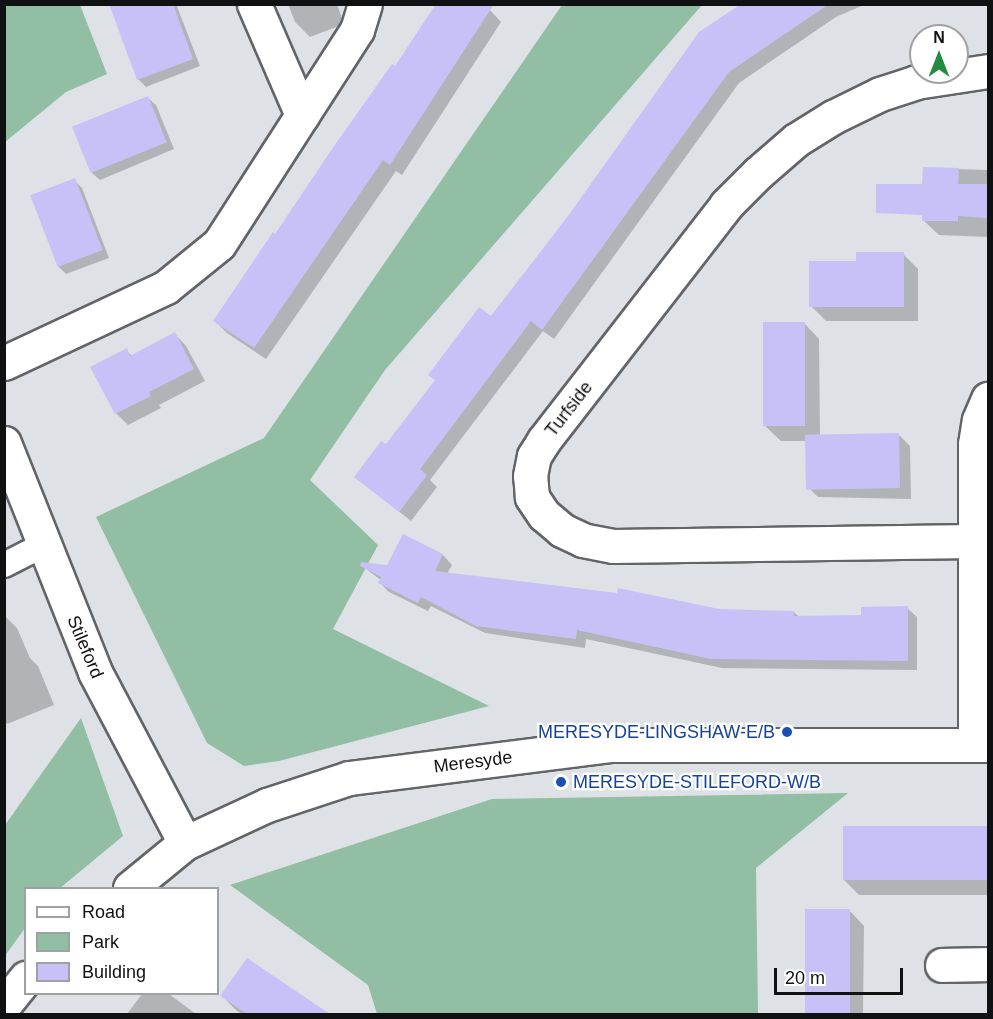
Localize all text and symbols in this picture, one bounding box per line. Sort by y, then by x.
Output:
north arrow [909,24,969,84]
text: N [933,29,945,46]
street label: Turfside [541,377,597,441]
street label: Stileford [62,612,108,682]
place label: MERESYDE-LINGSHAW-E/B [538,721,775,743]
marker: MERESYDE-LINGSHAW-E/B [780,725,794,739]
street label: Meresyde [432,746,514,778]
place label: MERESYDE-STILEFORD-W/B [573,771,821,793]
marker: MERESYDE-STILEFORD-W/B [554,775,568,789]
legend [24,887,219,995]
text: Road [82,902,125,922]
text: Park [82,932,119,952]
scale bar [777,956,906,994]
text: Building [82,962,146,982]
text: 20 m [785,968,825,988]

